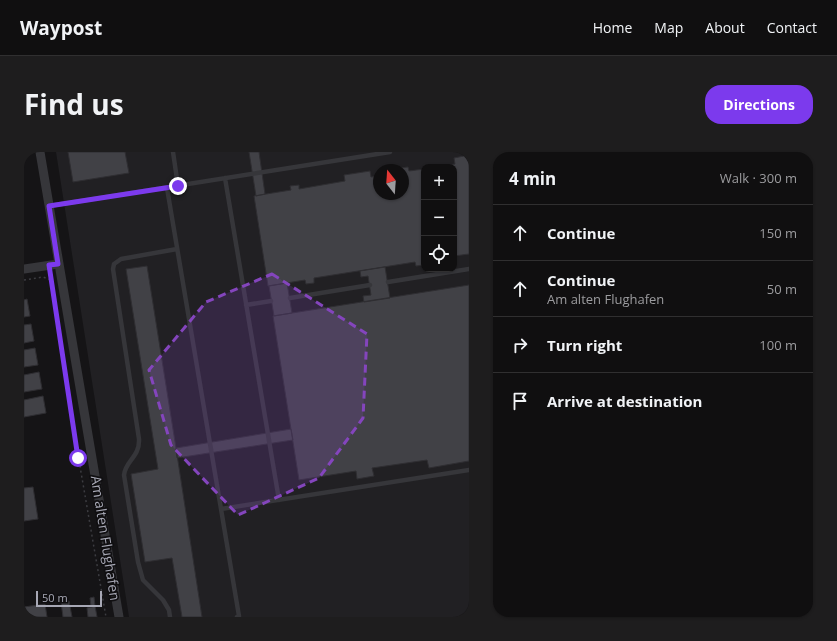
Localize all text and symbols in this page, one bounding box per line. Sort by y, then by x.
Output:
text: Waypost [20,15,102,41]
text: Home [593,18,632,37]
text: Map [654,18,683,37]
text: About [705,18,745,37]
text: Contact [767,18,817,37]
text: Find us [24,85,124,123]
button: Directions [705,85,813,124]
north arrow [373,164,409,200]
map controls [421,164,457,272]
button: + [421,164,457,200]
text: 4 min [509,167,556,190]
text: Walk · 300 m [720,169,797,187]
route end [169,177,187,195]
button: − [421,200,457,236]
icon: ahead [509,222,531,244]
text: Continue [547,223,615,243]
text: 150 m [759,224,797,242]
button: locate [421,236,457,272]
text: Continue [547,270,615,290]
icon: ahead [509,278,531,300]
text: 50 m [767,280,797,298]
text: Am alten Flughafen [547,290,664,308]
icon: right [509,334,531,356]
text: Turn right [547,335,622,355]
text: 100 m [759,336,797,354]
icon: arrive [509,390,531,412]
text: Arrive at destination [547,391,702,411]
route start [69,449,87,467]
street label: Am alten Flughafen [87,474,125,602]
scale bar [36,589,102,608]
text: 50 m [42,590,68,605]

